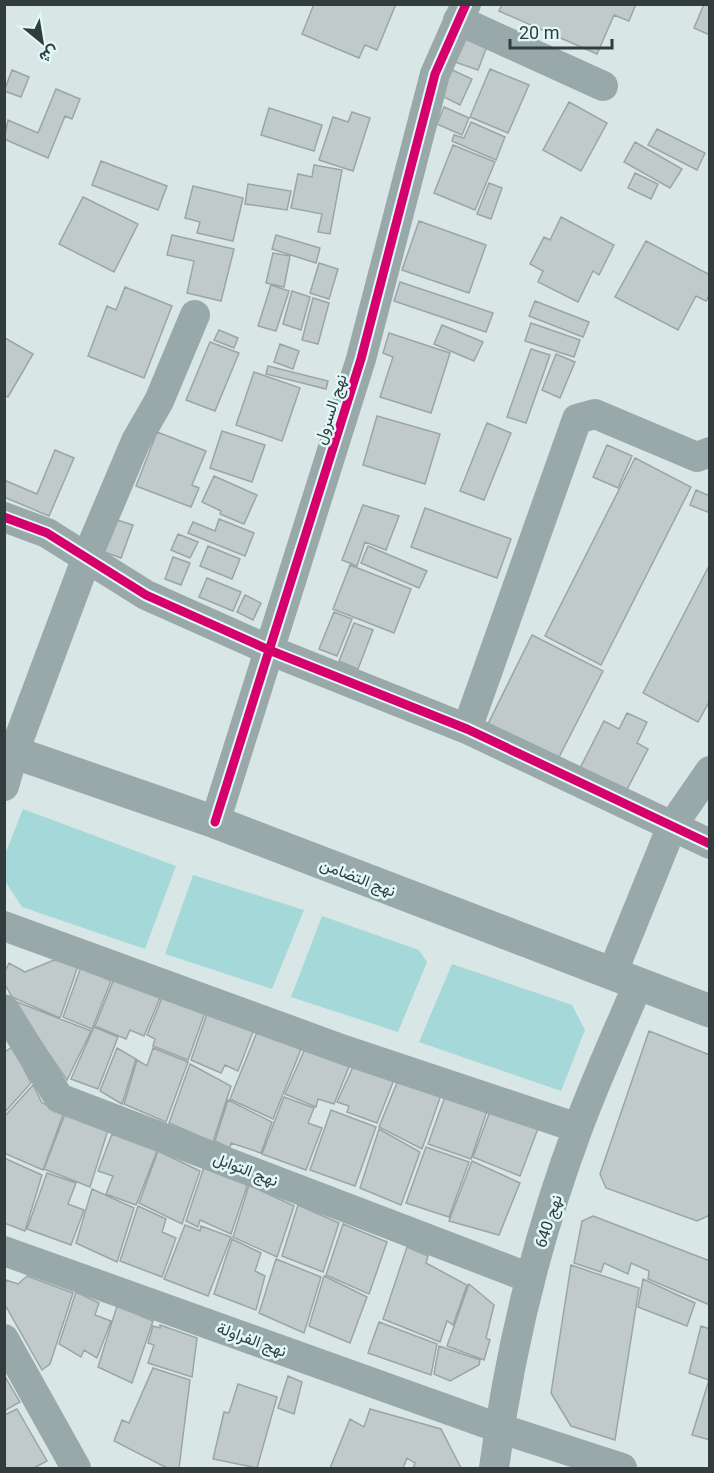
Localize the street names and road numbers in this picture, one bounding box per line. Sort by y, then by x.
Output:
street label: نهج السرول [310,372,353,447]
street label: نهج التضامن [317,854,398,902]
street label: نهج التوابل [210,1148,281,1192]
street label: نهج 640 [531,1192,568,1251]
street label: نهج الفراولة [214,1318,289,1363]

